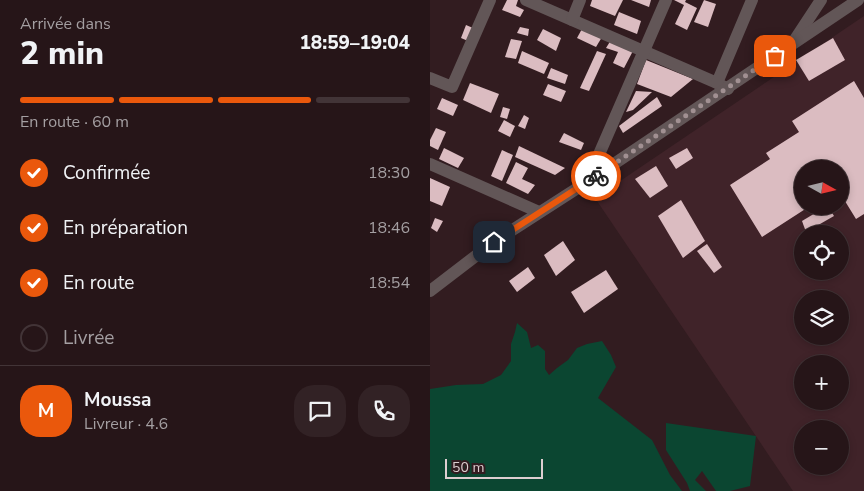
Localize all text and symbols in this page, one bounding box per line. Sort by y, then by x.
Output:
text: Arrivée dans [20,13,111,35]
text: 18:59–19:04 [299,30,410,56]
text: 2 min [20,32,104,75]
pin [754,35,796,77]
icon: bag [761,42,789,70]
text: En route · 60 m [20,111,129,133]
courier [571,151,621,201]
icon: check [20,159,48,187]
text: Confirmée [63,160,150,186]
north arrow [794,160,849,215]
map controls [794,160,849,475]
text: 18:30 [368,162,410,184]
icon: bike [582,162,610,190]
icon: check [20,214,48,242]
text: En préparation [63,215,188,241]
text: 18:46 [368,217,410,239]
pin [473,221,515,263]
button: locate [794,225,849,280]
icon: home [480,228,508,256]
icon: check [20,269,48,297]
text: En route [63,270,134,296]
text: 18:54 [368,272,410,294]
button: layers [794,290,849,345]
text: Livrée [63,325,114,351]
button: + [794,355,849,410]
button: chat [294,385,346,437]
button: phone [358,385,410,437]
text: Moussa [84,387,151,413]
text: M [38,398,54,424]
text: Livreur · 4.6 [84,413,168,435]
button: − [794,420,849,475]
scale bar [445,456,542,479]
text: 50 m [452,458,484,477]

